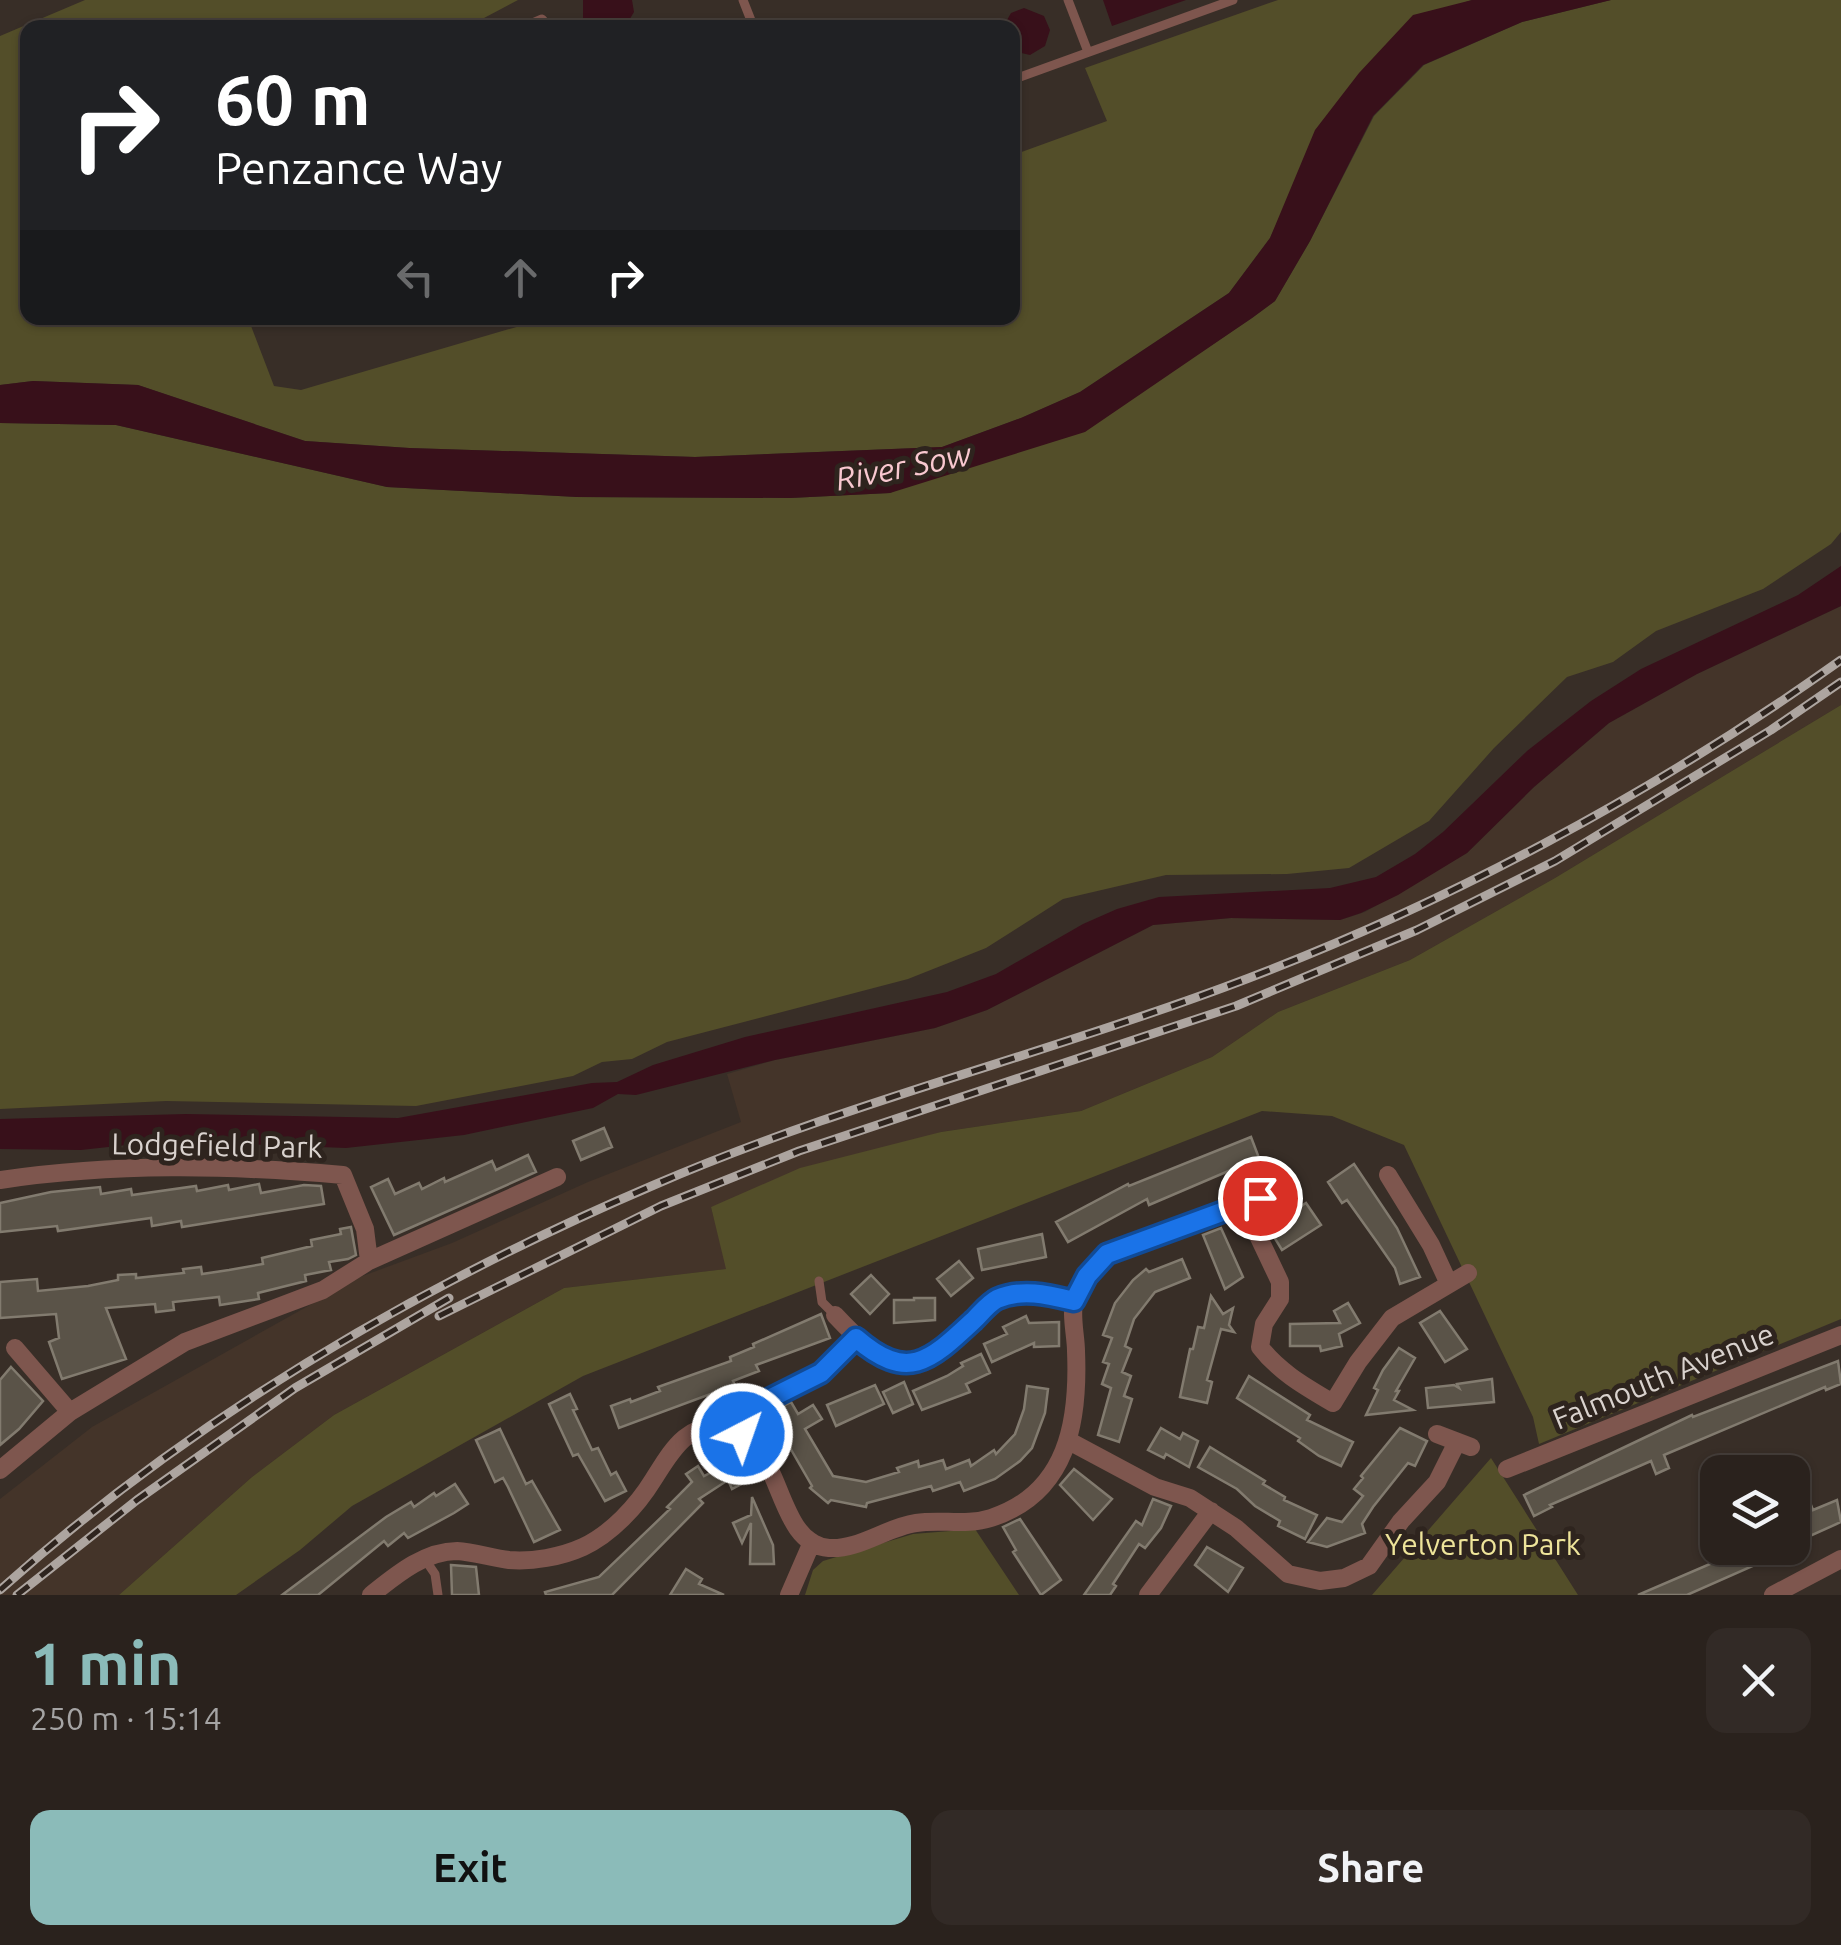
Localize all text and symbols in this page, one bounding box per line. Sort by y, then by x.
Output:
icon: right [50,60,180,190]
text: 60 m [215,60,371,138]
text: Penzance Way [215,142,502,193]
icon: left [388,250,443,305]
icon: ahead [493,250,548,305]
icon: right [598,250,653,305]
water label: River Sow [832,435,975,497]
street label: Lodgefield Park [111,1126,323,1164]
pin [1218,1156,1303,1241]
icon: arrive [1233,1171,1288,1226]
street label: Falmouth Avenue [1548,1316,1778,1436]
position arrow [690,1382,794,1486]
map controls [1700,1455,1810,1565]
button: layers [1700,1455,1810,1565]
park label: Yelverton Park [1385,1527,1581,1561]
button: close [1706,1628,1811,1733]
text: 1 min [30,1629,182,1696]
text: 250 m · 15:14 [30,1700,222,1736]
button: Exit [30,1810,911,1925]
button: Share [931,1810,1811,1925]

